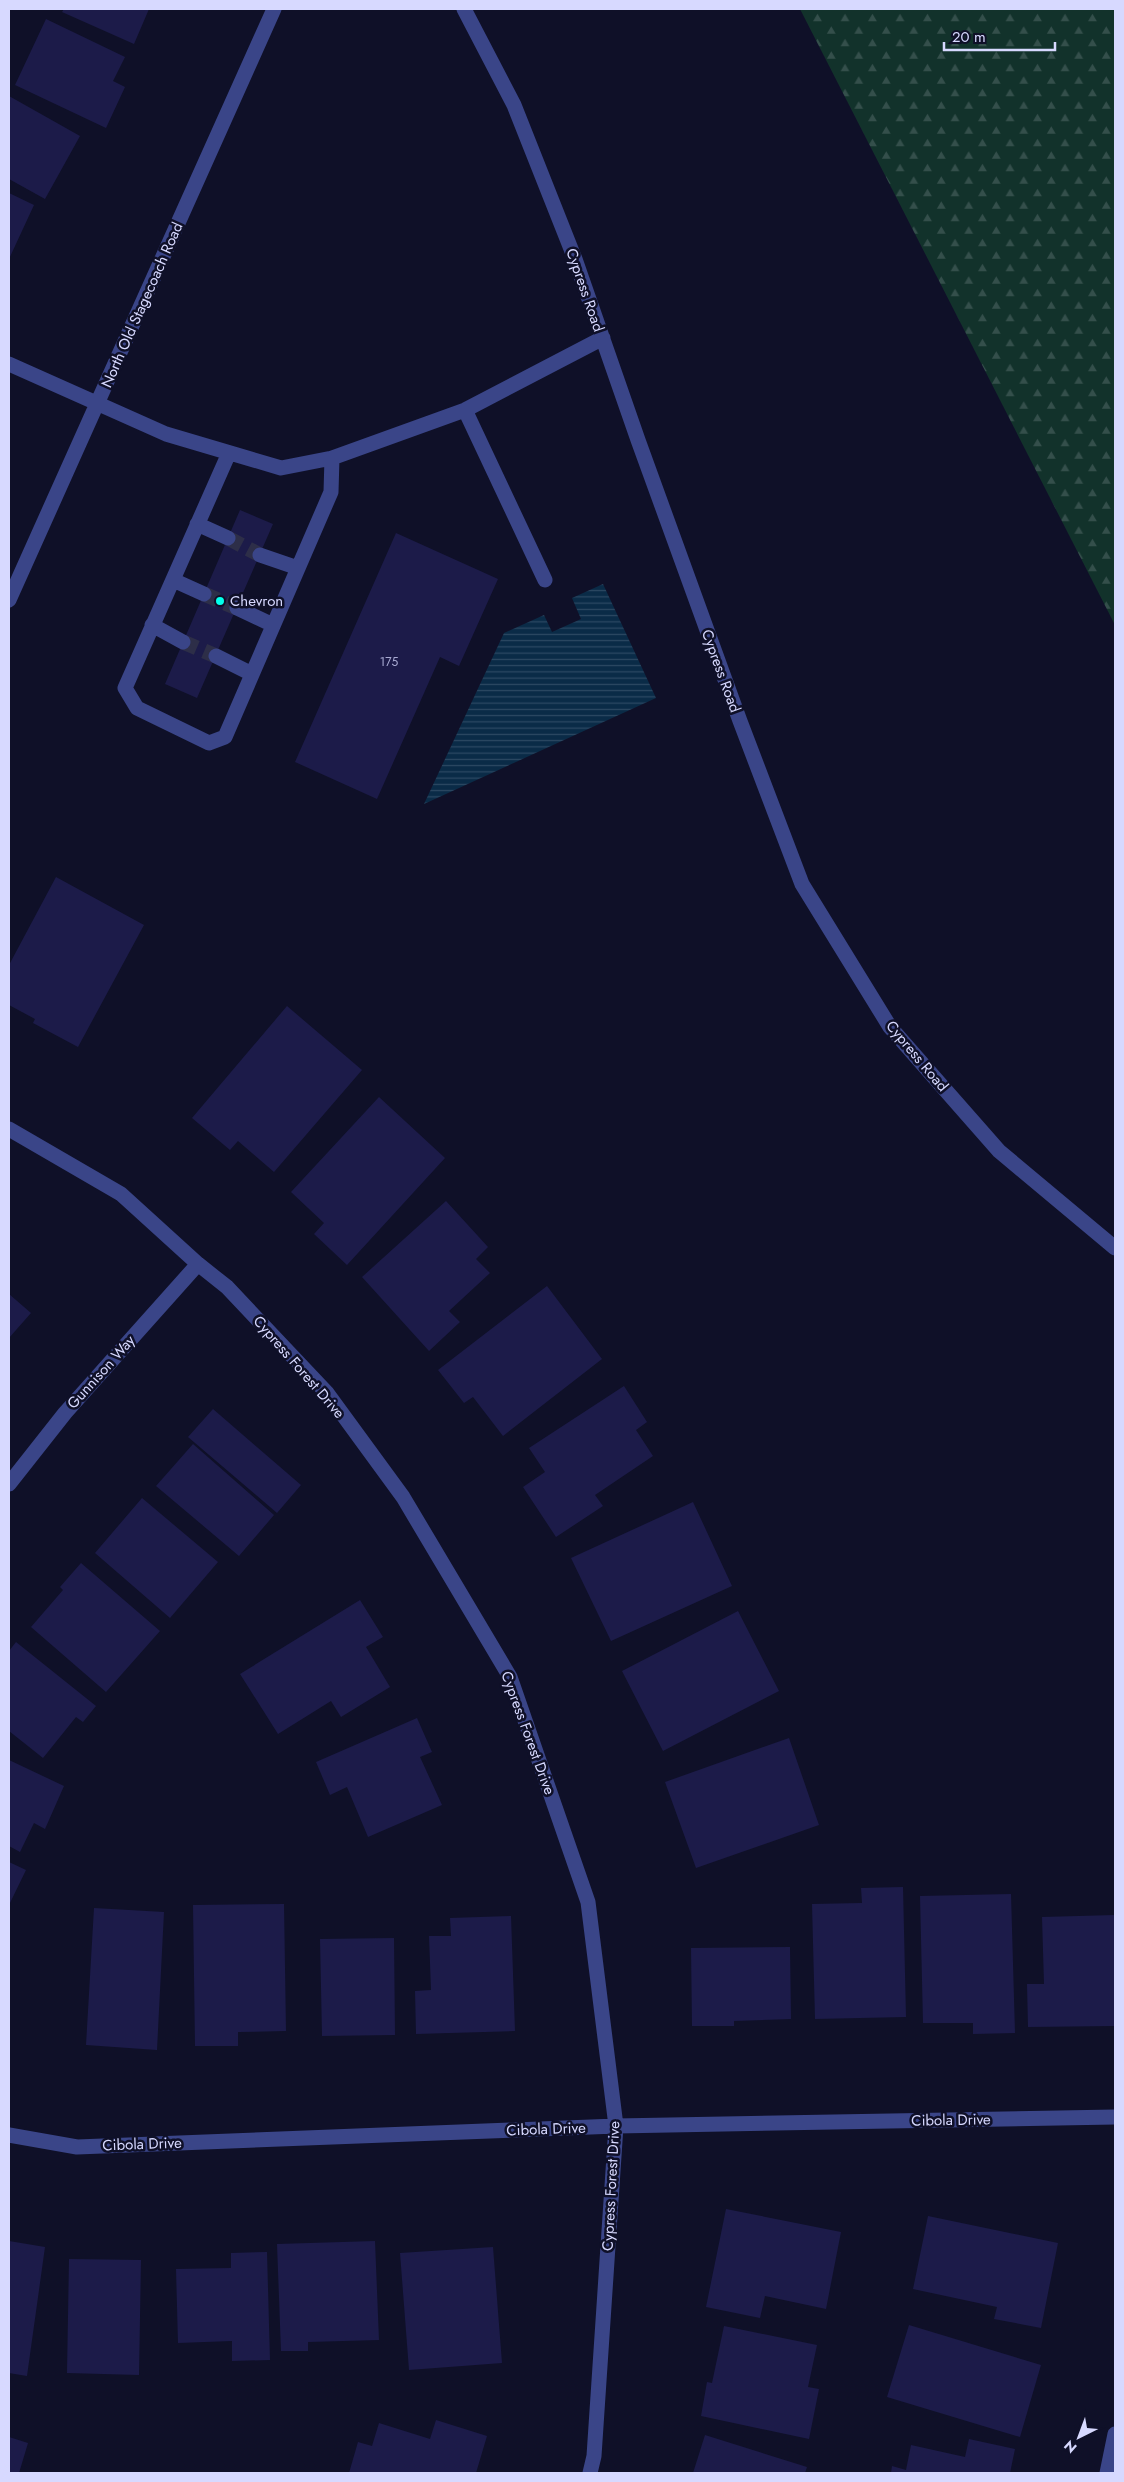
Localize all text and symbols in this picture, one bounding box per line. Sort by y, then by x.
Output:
scale bar [944,20,1055,52]
text: 20 m [952,26,986,48]
street label: North Old Stagecoach Road [96,219,188,391]
street label: Cypress Road [560,245,610,335]
place label: Chevron [230,590,283,612]
marker: Chevron [214,595,226,607]
street label: Cypress Road [696,626,746,716]
house number: 175 [380,653,398,671]
street label: Cypress Road [881,1016,953,1096]
street label: Cypress Forest Drive [248,1311,350,1423]
street label: Gunnison Way [62,1330,141,1414]
street label: Cypress Forest Drive [495,1668,561,1798]
street label: Cibola Drive [911,2108,991,2132]
street label: Cibola Drive [506,2117,586,2141]
street label: Cypress Forest Drive [597,2120,625,2252]
street label: Cibola Drive [102,2132,182,2156]
north arrow [1054,2412,1104,2462]
text: N [1059,2436,1081,2458]

